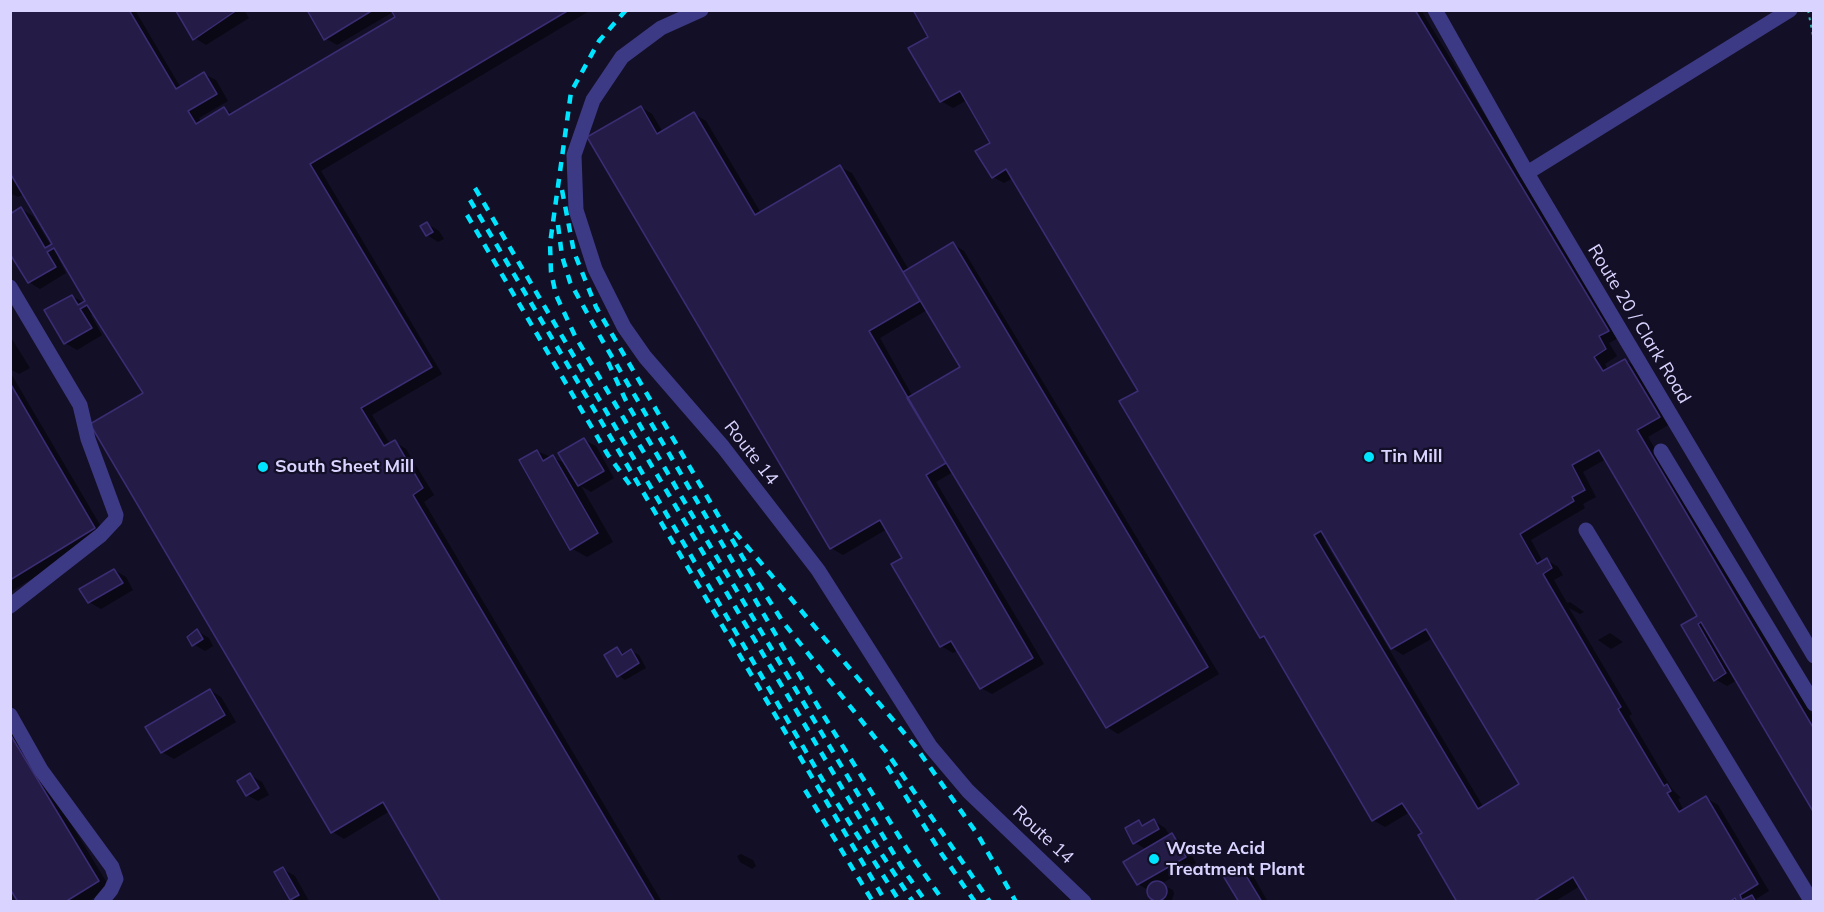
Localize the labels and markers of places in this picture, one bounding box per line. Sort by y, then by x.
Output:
place label: Tin Mill [1381,446,1442,468]
marker: Tin Mill [1362,450,1376,464]
place label: South Sheet Mill [275,456,414,478]
marker: South Sheet Mill [256,460,270,474]
place label: Waste Acid Treatment Plant [1166,838,1305,880]
marker: Waste Acid Treatment Plant [1147,852,1161,866]

